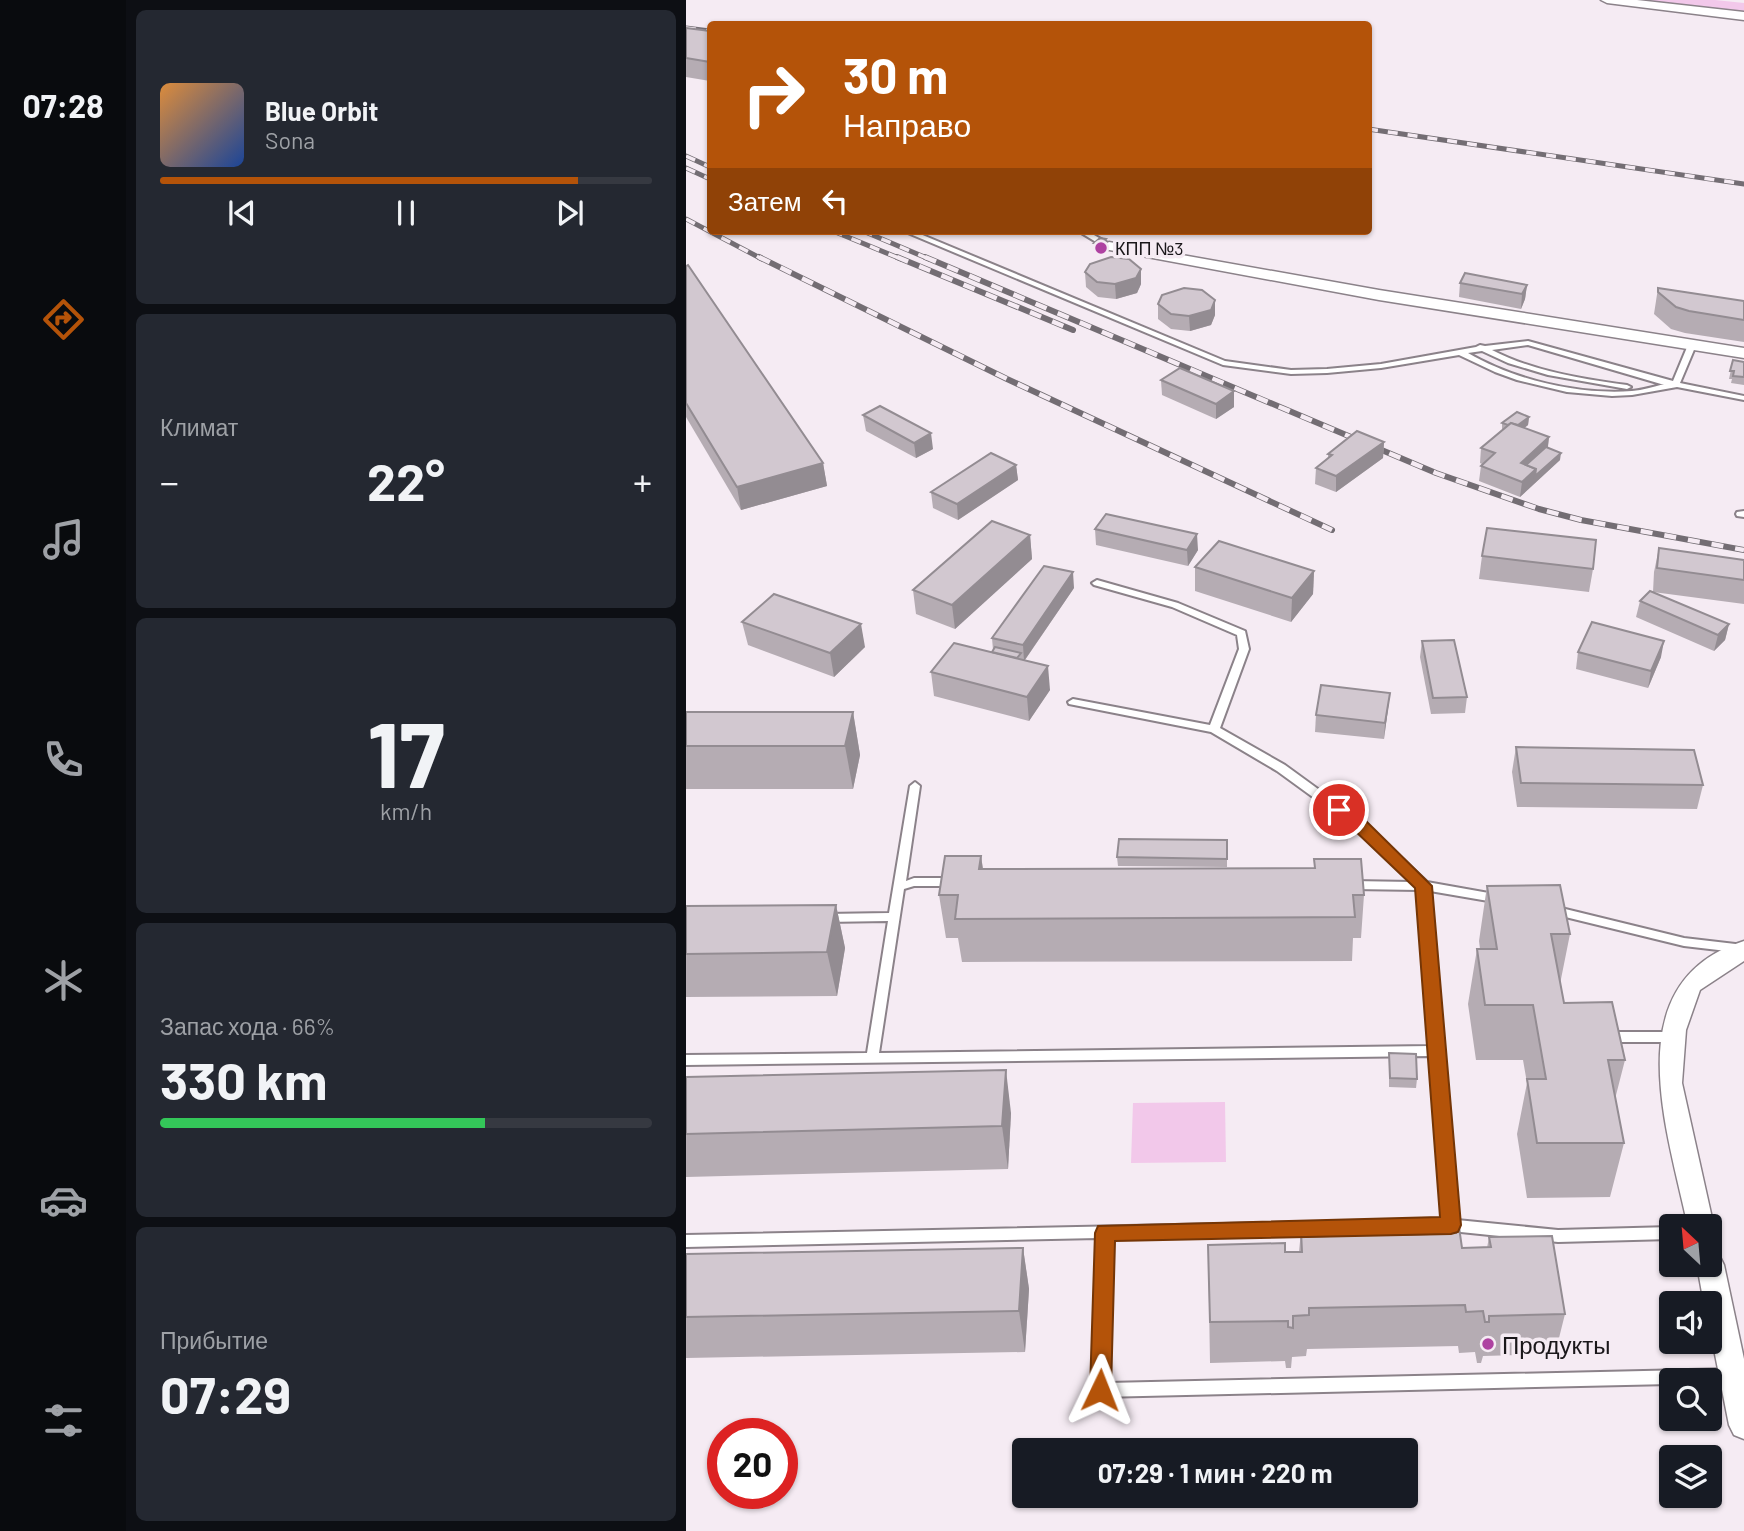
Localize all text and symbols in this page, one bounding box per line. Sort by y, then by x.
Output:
text: 30 m [843,45,948,104]
icon: right [728,49,819,140]
text: 07:28 [23,86,104,124]
text: Blue Orbit [265,95,378,126]
text: Направо [843,105,971,143]
text: Sona [265,126,315,154]
icon: left [816,182,854,220]
text: Затем [728,185,802,216]
icon: previous [223,194,261,232]
icon: pause [387,194,425,232]
icon: next [551,194,589,232]
place label: КПП №3 [1115,237,1184,259]
marker: КПП №3 [1093,240,1109,256]
icon: directions [39,295,88,344]
text: Климат [160,413,238,441]
text: 22° [367,449,445,511]
text: − [160,458,179,504]
text: + [633,458,652,504]
icon: music [39,515,88,564]
text: 17 [367,697,445,806]
icon: phone [39,735,88,784]
pin [1309,780,1369,840]
icon: arrive [1320,791,1358,829]
text: km/h [380,797,432,825]
icon: climate [39,956,88,1005]
text: Запас хода · 66% [160,1012,335,1040]
text: 330 km [160,1048,327,1110]
icon: car [39,1176,88,1225]
north arrow [1659,1214,1722,1278]
map controls [1659,1214,1722,1508]
button: sound [1659,1291,1722,1354]
text: Прибытие [160,1326,268,1354]
place label: Продукты [1502,1330,1610,1359]
marker: Продукты [1480,1336,1496,1352]
position arrow [1063,1353,1137,1427]
text: 07:29 [160,1362,291,1424]
button: search [1659,1368,1722,1431]
icon: filters [39,1396,88,1445]
speed limit sign: 20 [707,1418,798,1509]
button: layers [1659,1445,1722,1508]
text: 07:29 · 1 мин · 220 m [1098,1457,1332,1488]

